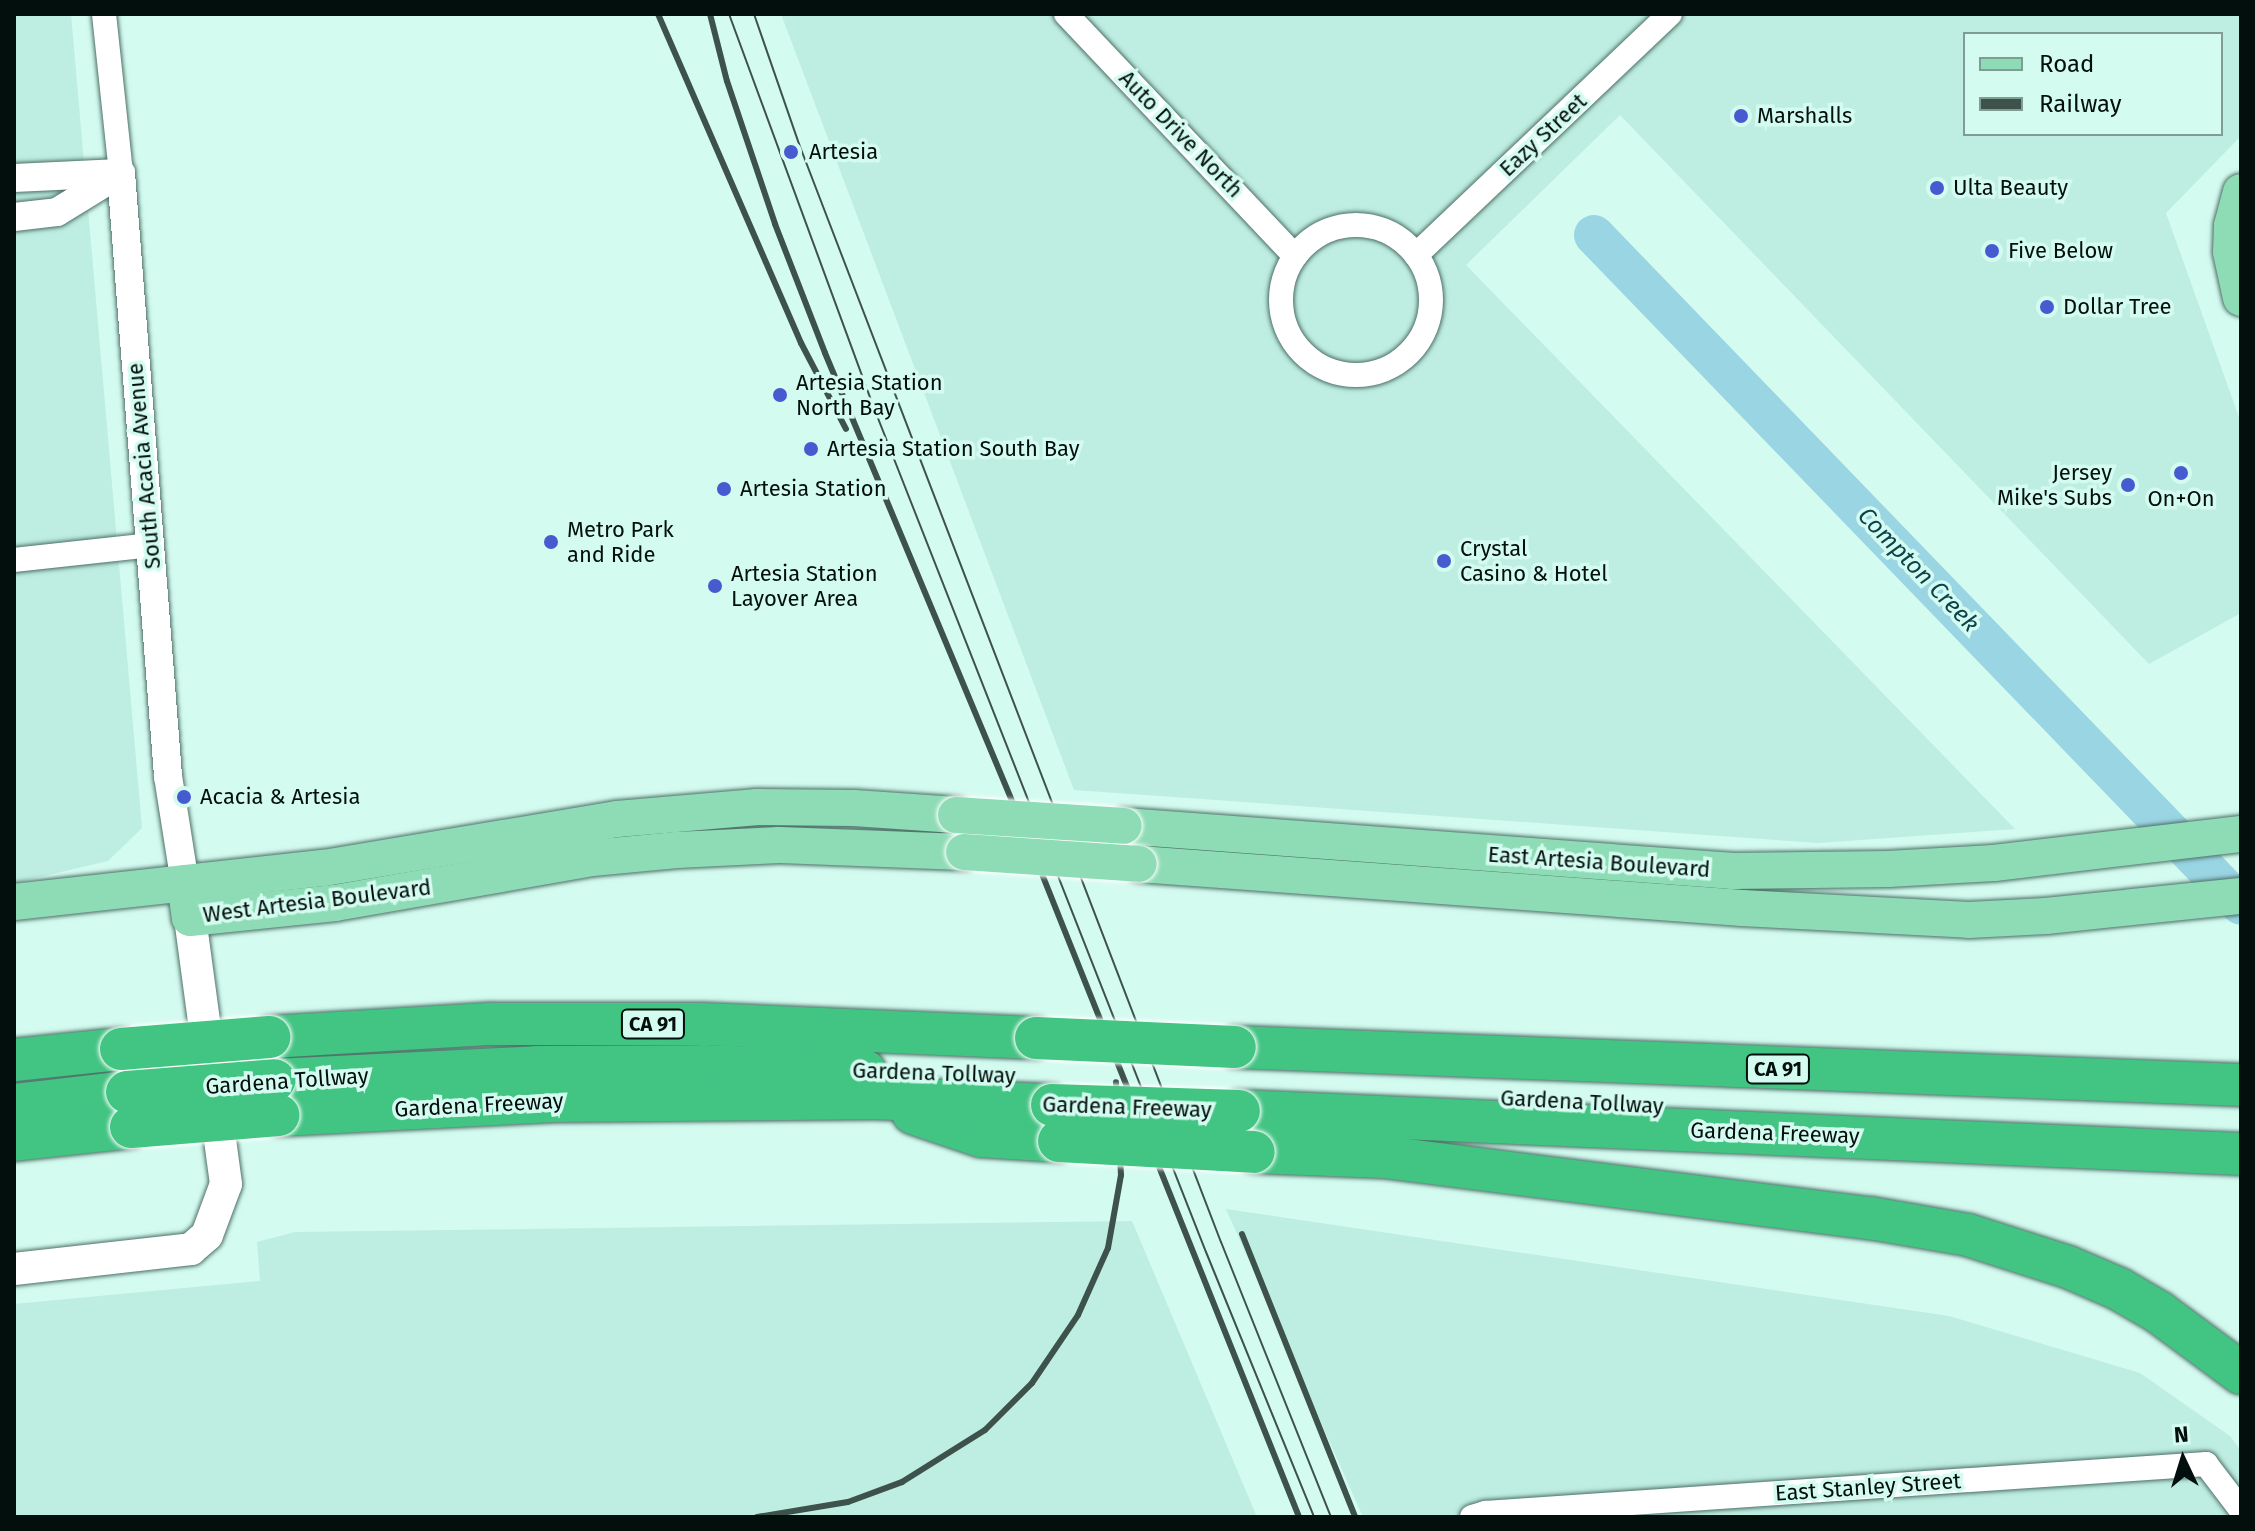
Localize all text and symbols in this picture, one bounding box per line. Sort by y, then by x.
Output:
legend [1963,32,2223,136]
text: Road [2039,50,2094,78]
street label: Auto Drive North [1114,65,1248,203]
street label: Eazy Street [1494,88,1592,182]
text: Railway [2039,90,2122,118]
place label: Marshalls [1757,103,1852,129]
marker: Marshalls [1732,107,1750,125]
place label: Artesia [809,139,878,165]
marker: Artesia [780,141,802,163]
place label: Ulta Beauty [1953,175,2068,201]
marker: Ulta Beauty [1928,179,1946,197]
place label: Five Below [2008,238,2113,264]
marker: Five Below [1983,242,2001,260]
place label: Dollar Tree [2063,294,2172,320]
marker: Dollar Tree [2038,298,2056,316]
street label: South Acacia Avenue [122,362,166,570]
place label: Artesia Station North Bay [796,369,943,420]
marker: Artesia Station North Bay [771,386,789,404]
place label: Artesia Station South Bay [827,436,1080,462]
marker: Artesia Station South Bay [802,440,820,458]
place label: Jersey Mike's Subs [1997,459,2112,510]
marker: On+On [2172,464,2190,482]
place label: Artesia Station [740,476,887,502]
marker: Jersey Mike's Subs [2119,476,2137,494]
marker: Artesia Station [715,480,733,498]
place label: On+On [2147,486,2215,512]
water label: Compton Creek [1851,502,1985,638]
place label: Metro Park and Ride [567,516,674,568]
marker: Metro Park and Ride [542,533,560,551]
place label: Crystal Casino & Hotel [1460,535,1608,586]
marker: Crystal Casino & Hotel [1435,552,1453,570]
place label: Artesia Station Layover Area [731,560,878,612]
marker: Artesia Station Layover Area [706,577,724,595]
place label: Acacia & Artesia [200,784,360,810]
marker: Acacia & Artesia [175,788,193,806]
street label: East Artesia Boulevard [1487,841,1711,883]
street label: West Artesia Boulevard [201,874,433,928]
road number: CA 91 [619,1008,687,1040]
road number: CA 91 [1744,1053,1812,1085]
street label: Gardena Tollway [852,1057,1016,1089]
street label: Gardena Tollway [205,1062,369,1100]
street label: Gardena Tollway [1500,1085,1664,1119]
street label: Gardena Freeway [394,1087,564,1123]
street label: Gardena Freeway [1042,1091,1212,1123]
street label: Gardena Freeway [1690,1117,1860,1149]
north arrow [2143,1419,2223,1499]
text: N [2173,1421,2190,1449]
street label: East Stanley Street [1774,1467,1962,1507]

